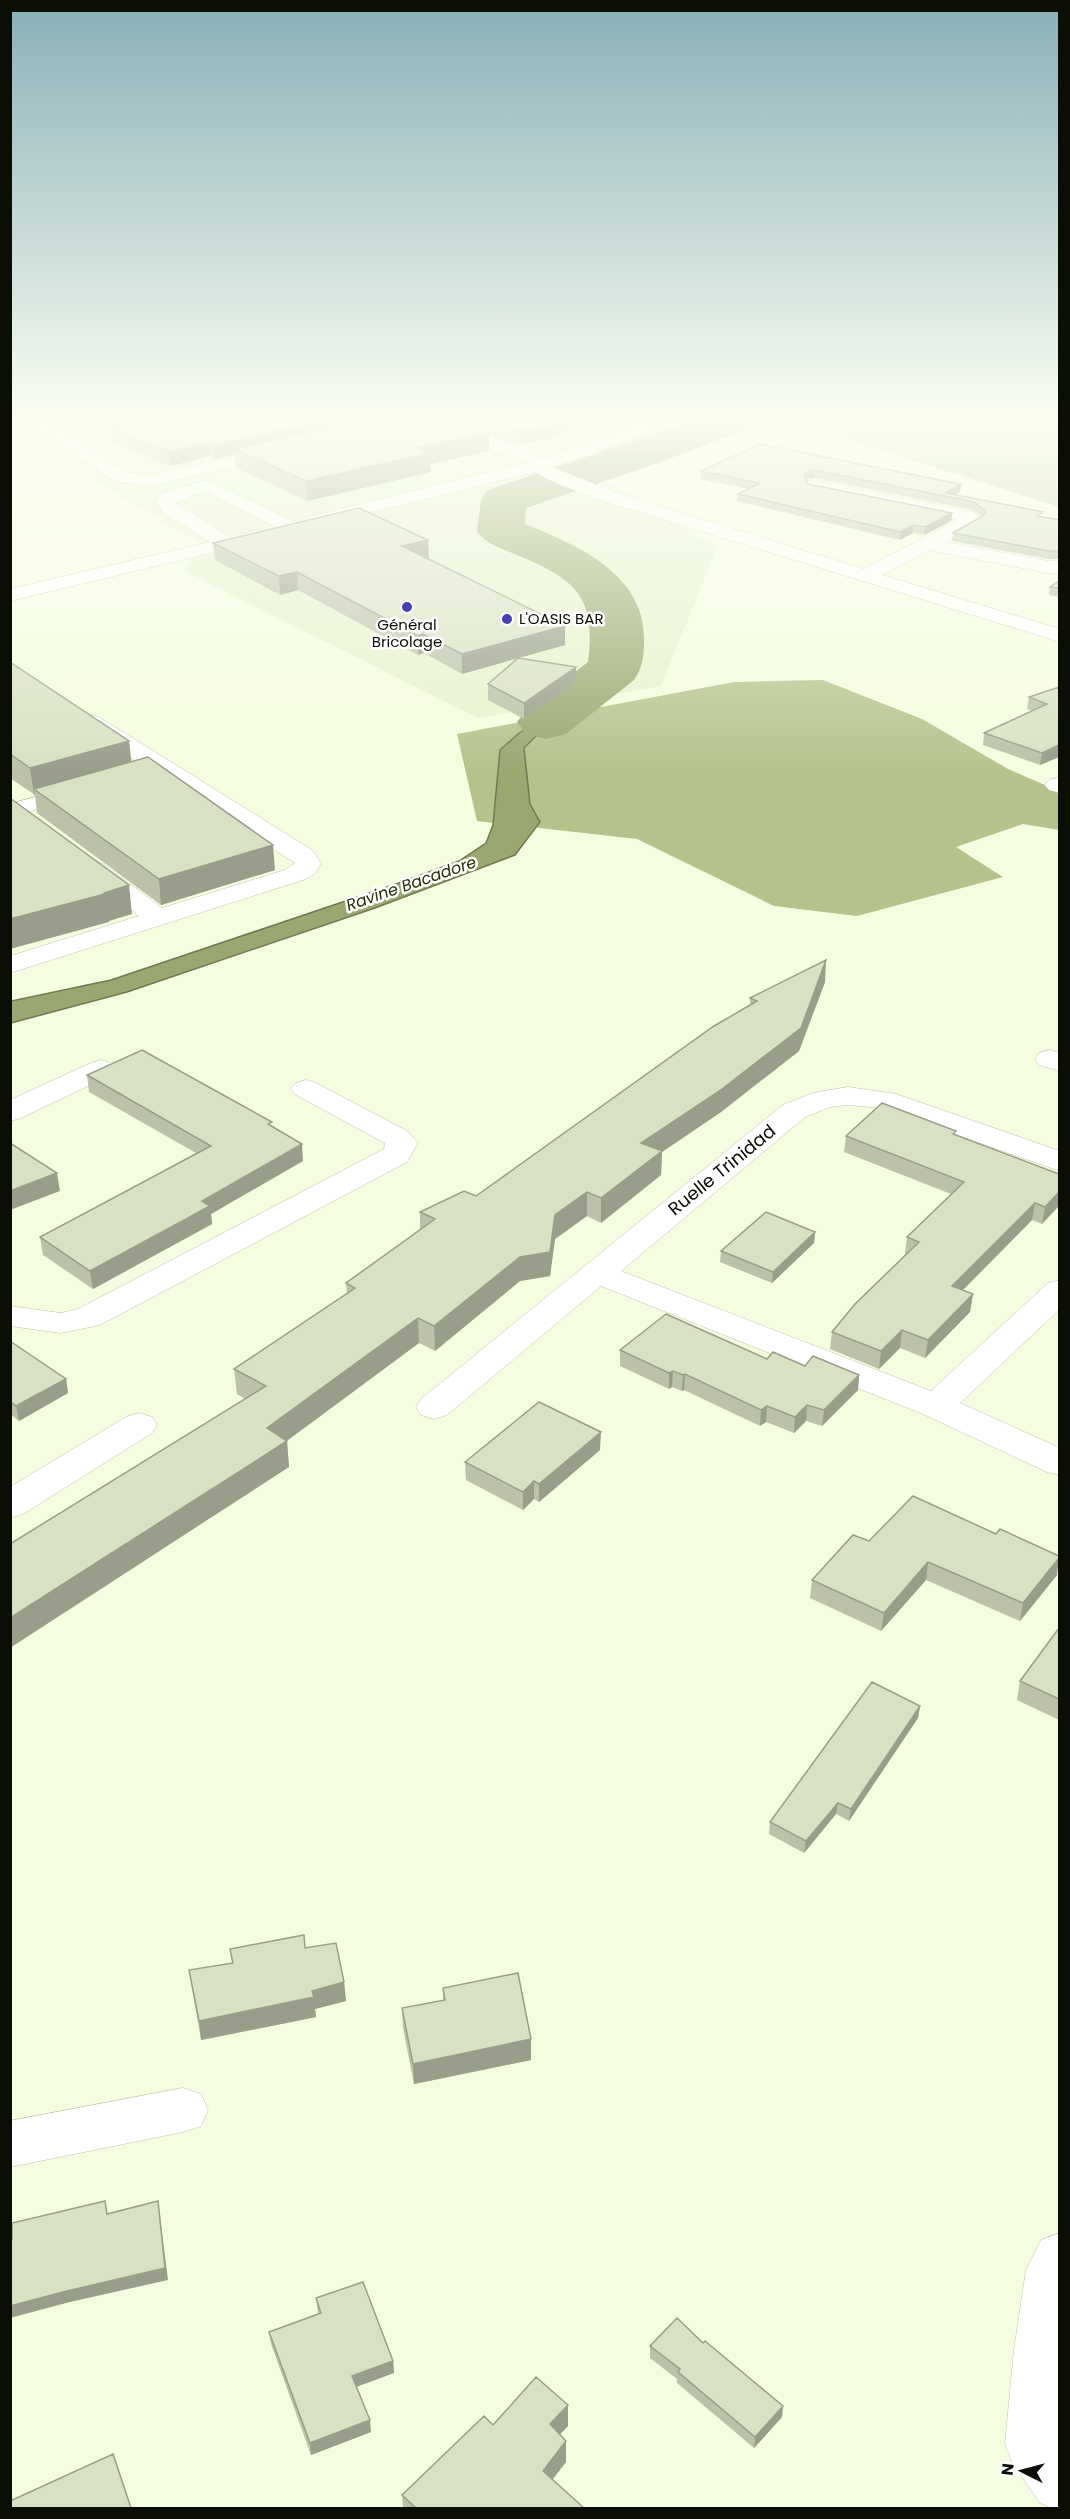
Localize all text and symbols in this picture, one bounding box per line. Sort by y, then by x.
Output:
marker: Général Bricolage [400,600,414,614]
place label: L'OASIS BAR [519,608,604,629]
marker: L'OASIS BAR [500,612,514,626]
place label: Général Bricolage [372,614,442,652]
water label: Ravine Bacadore [343,850,480,917]
street label: Ruelle Trinidad [663,1118,781,1221]
north arrow [992,2441,1052,2501]
text: N [996,2462,1020,2477]

